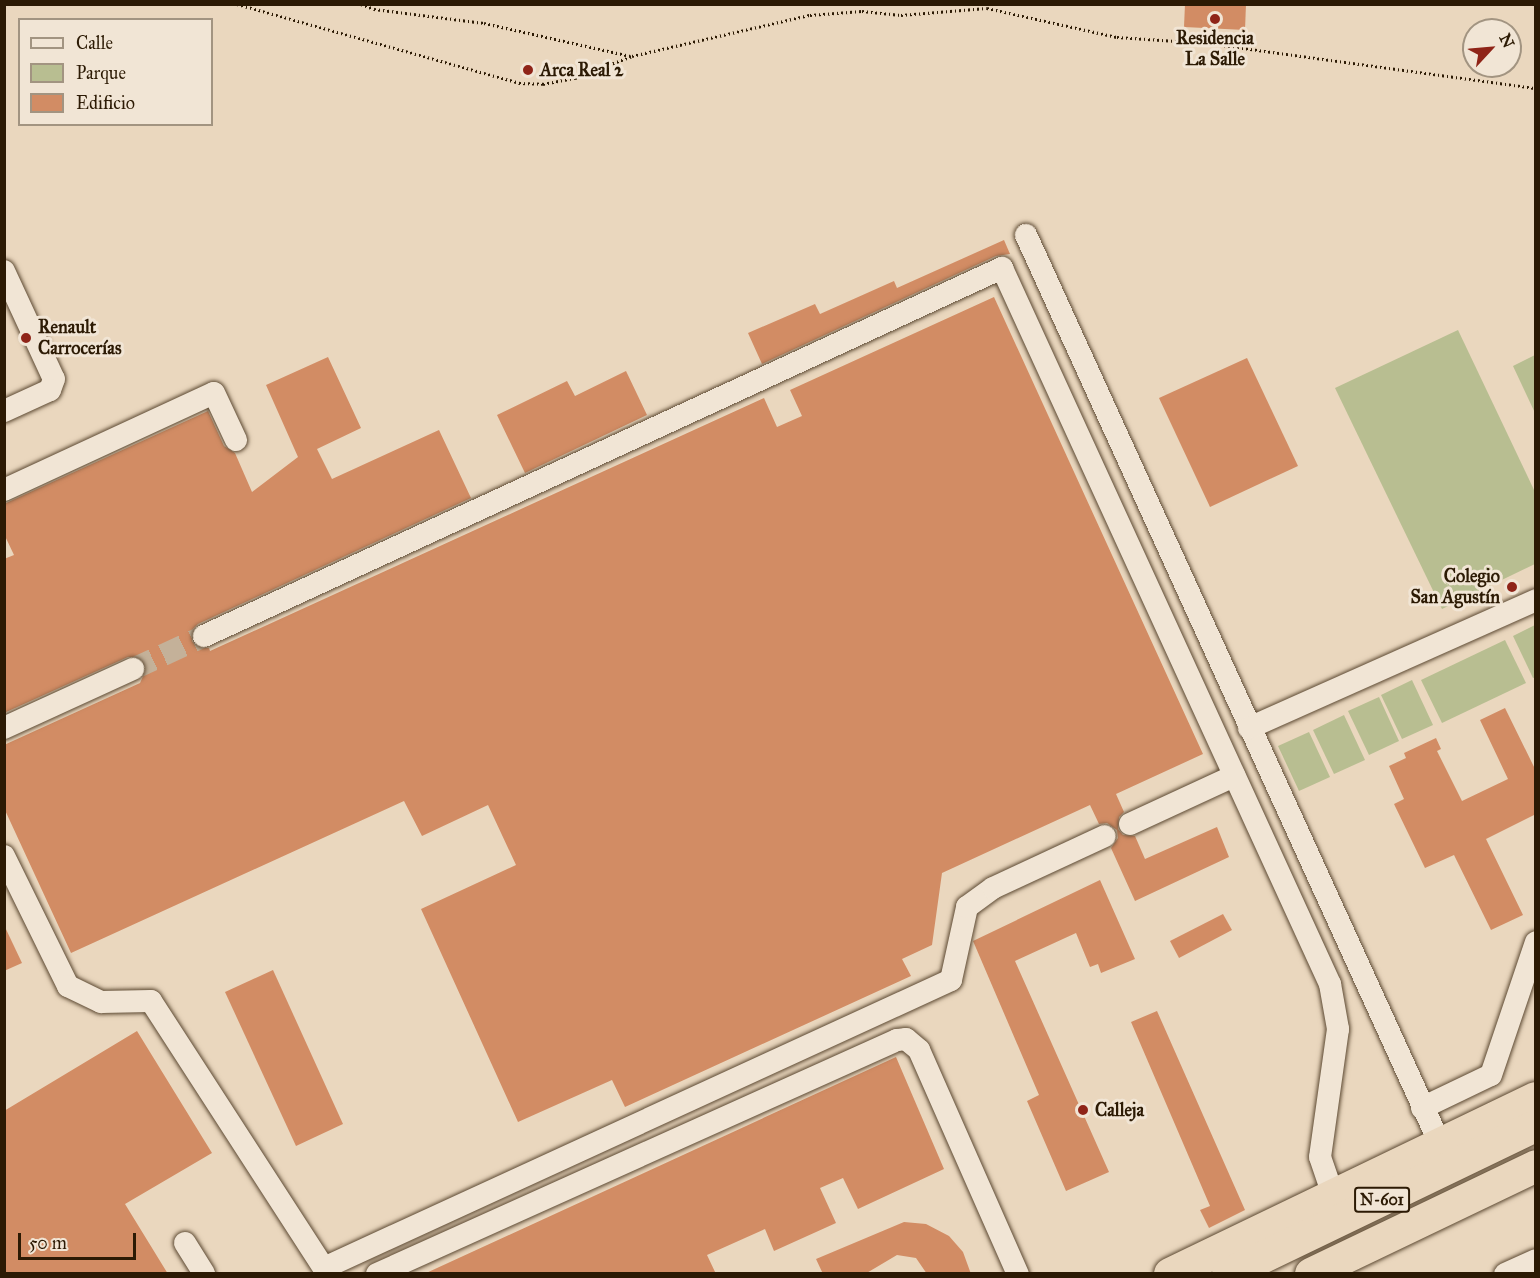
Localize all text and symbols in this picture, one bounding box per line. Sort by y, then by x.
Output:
marker: Residencia La Salle [1208,12,1222,26]
legend [18,18,213,126]
north arrow [1462,18,1522,78]
place label: Residencia La Salle [1176,28,1254,70]
text: N [1495,30,1518,51]
text: Calle [76,32,113,54]
place label: Arca Real 2 [540,59,623,81]
text: Parque [76,62,126,84]
marker: Arca Real 2 [521,63,535,77]
text: Edificio [76,92,135,114]
place label: Renault Carrocerías [38,317,121,360]
marker: Renault Carrocerías [19,331,33,345]
place label: Colegio San Agustín [1411,566,1500,608]
marker: Colegio San Agustín [1505,580,1519,594]
place label: Calleja [1095,1099,1144,1121]
marker: Calleja [1076,1103,1090,1117]
road number: N-601 [1354,1187,1410,1213]
scale bar [21,1221,140,1259]
text: 50 m [29,1232,67,1254]

